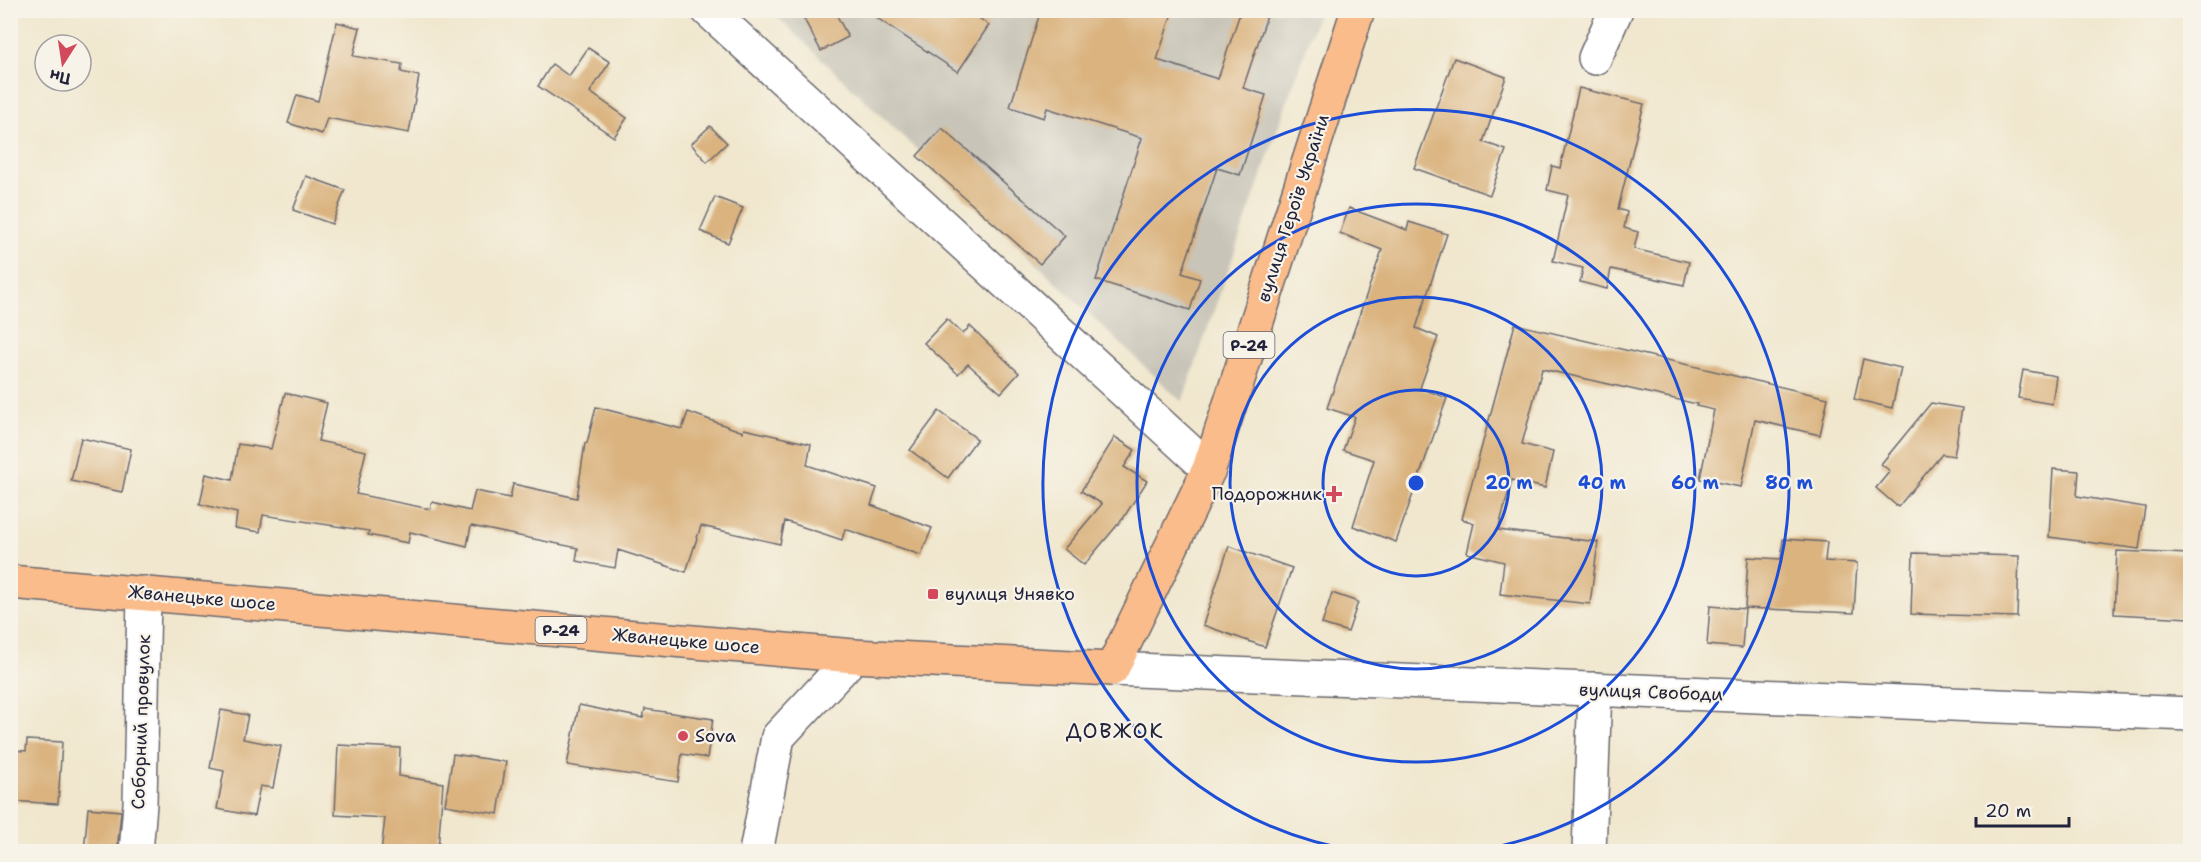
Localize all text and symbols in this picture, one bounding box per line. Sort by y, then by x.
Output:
north arrow [33,33,93,93]
text: Пн [47,65,73,90]
street label: вулиця Героїв України [1251,111,1335,305]
road number: Р-24 [1224,332,1274,358]
text: 20 m [1485,471,1533,495]
text: 40 m [1578,471,1626,495]
text: 60 m [1671,471,1719,495]
text: 80 m [1765,471,1813,495]
centre of rings [1406,473,1426,493]
place label: Подорожник [1212,482,1322,506]
marker: Подорожник [1327,487,1341,501]
street label: Жванецьке шосе [127,580,277,616]
place label: вулиця Унявко [945,582,1075,606]
marker: вулиця Унявко [926,587,940,601]
road number: Р-24 [536,617,586,643]
street label: Жванецьке шосе [611,623,761,659]
street label: Соборний провулок [126,634,156,810]
street label: вулиця Свободи [1579,677,1724,707]
district label: ДОВЖОК [1066,717,1164,745]
place label: Sova [695,724,736,748]
marker: Sova [676,729,690,743]
scale bar [1976,790,2069,828]
text: 20 m [1985,799,2031,823]

